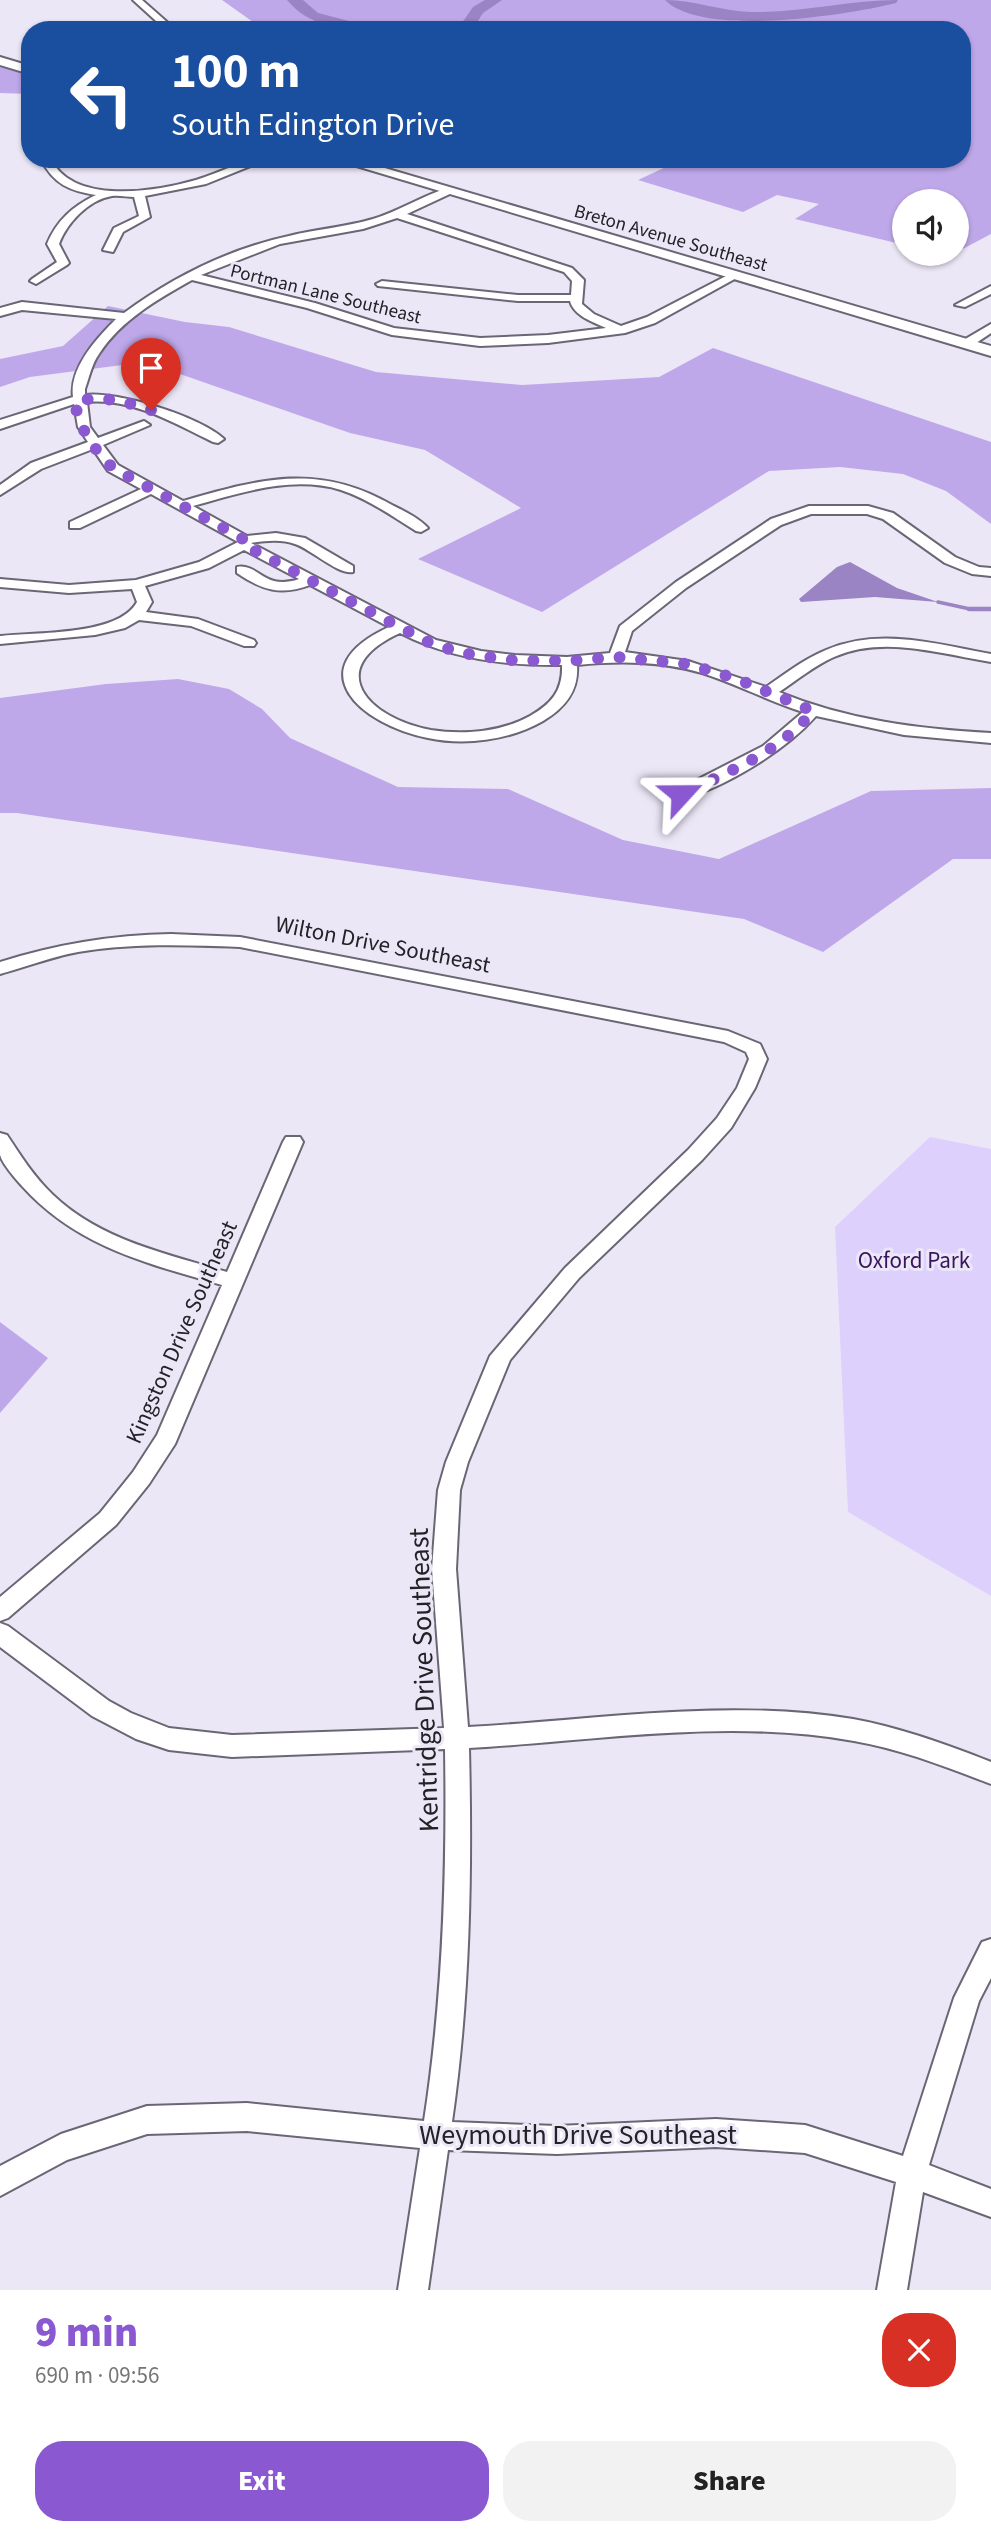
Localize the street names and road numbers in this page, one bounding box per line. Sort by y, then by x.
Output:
street label: Breton Avenue Southeast [571,198,771,279]
street label: Portman Lane Southeast [227,258,424,331]
street label: Wilton Drive Southeast [273,907,493,982]
street label: Kingston Drive Southeast [117,1215,246,1449]
street label: Kentridge Drive Southeast [399,1527,449,1833]
street label: Weymouth Drive Southeast [419,2115,737,2155]

